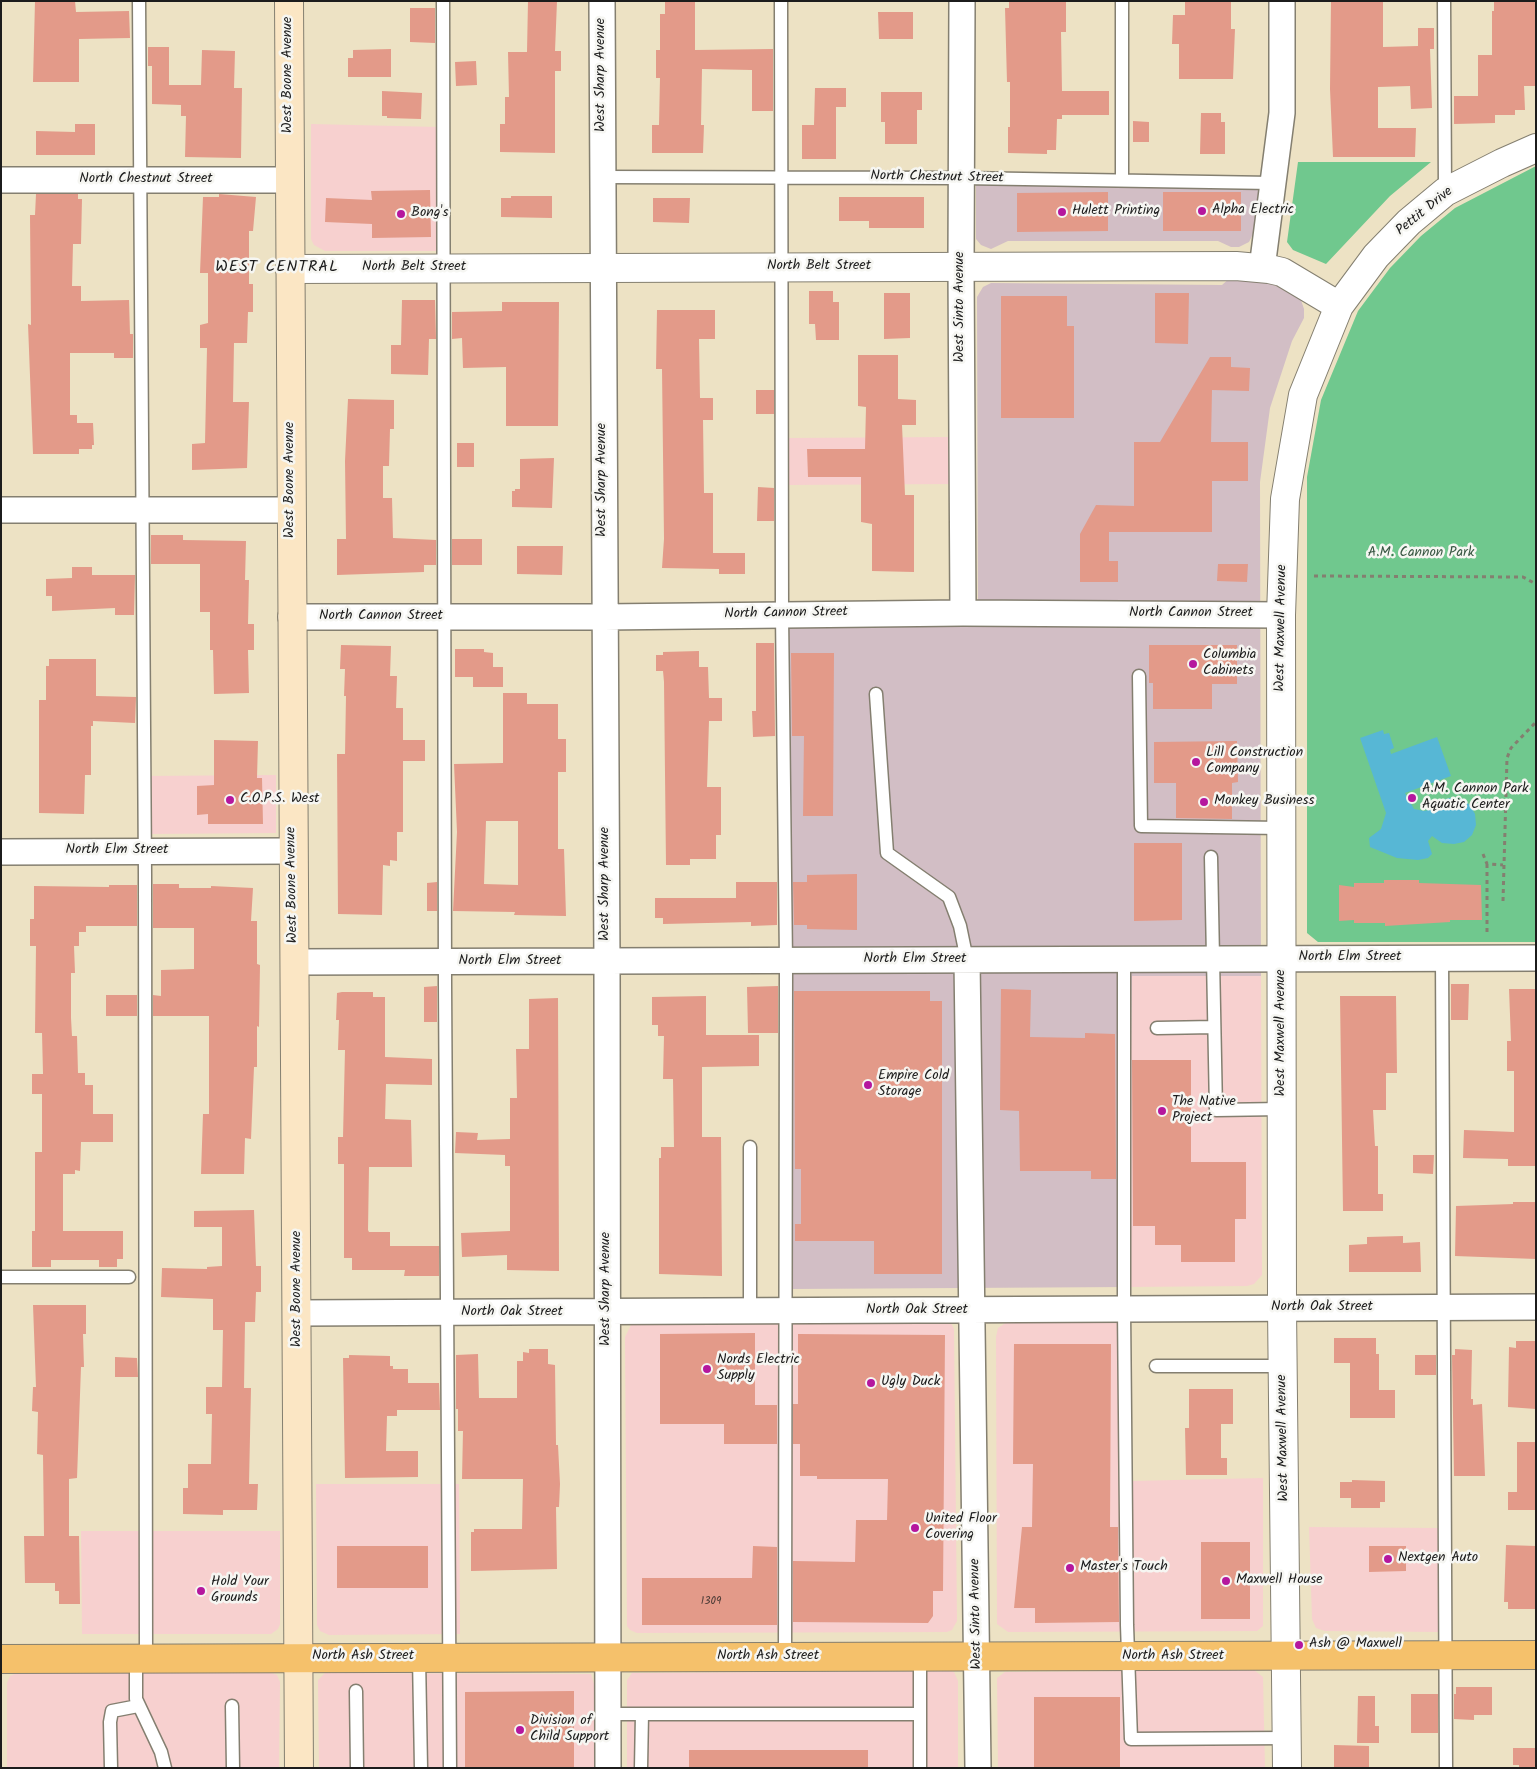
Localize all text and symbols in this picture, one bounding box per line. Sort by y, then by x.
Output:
street label: West Boone Avenue [281,17,297,133]
street label: West Sharp Avenue [594,18,610,132]
street label: North Chestnut Street [870,168,1004,188]
street label: North Chestnut Street [79,172,213,188]
street label: Pettit Drive [1393,184,1457,240]
place label: Alpha Electric [1212,203,1294,219]
place label: Hulett Printing [1072,204,1160,220]
marker: Alpha Electric [1196,205,1208,217]
place label: Bong's [411,206,448,222]
marker: Hulett Printing [1056,206,1068,218]
marker: Bong's [395,208,407,220]
street label: West Sinto Avenue [953,251,969,363]
district label: WEST CENTRAL [214,258,340,278]
street label: North Belt Street [767,259,871,275]
street label: North Belt Street [362,260,466,276]
street label: West Boone Avenue [283,422,299,538]
street label: West Sharp Avenue [595,423,611,537]
park label: A.M. Cannon Park [1368,546,1474,562]
street label: West Maxwell Avenue [1272,564,1292,692]
street label: North Cannon Street [724,605,848,623]
street label: North Cannon Street [1129,606,1253,622]
street label: North Cannon Street [319,609,443,625]
place label: Columbia Cabinets [1203,648,1256,680]
marker: Columbia Cabinets [1187,658,1199,670]
place label: Lill Construction Company [1206,746,1303,779]
marker: Lill Construction Company [1190,756,1202,768]
place label: A.M. Cannon Park Aquatic Center [1422,782,1528,814]
place label: C.O.P.S. West [240,792,320,808]
marker: A.M. Cannon Park Aquatic Center [1406,792,1418,804]
marker: C.O.P.S. West [224,794,236,806]
place label: Monkey Business [1214,794,1315,810]
marker: Monkey Business [1198,796,1210,808]
street label: West Boone Avenue [284,827,302,943]
street label: West Sharp Avenue [598,827,614,941]
street label: North Elm Street [66,843,168,859]
street label: North Elm Street [1299,950,1401,966]
street label: North Elm Street [864,952,966,968]
street label: North Elm Street [459,954,561,970]
street label: West Maxwell Avenue [1274,969,1290,1097]
place label: Empire Cold Storage [878,1069,949,1102]
marker: Empire Cold Storage [862,1079,874,1091]
place label: The Native Project [1172,1095,1236,1128]
marker: The Native Project [1156,1105,1168,1117]
street label: West Boone Avenue [290,1231,306,1347]
street label: West Sharp Avenue [599,1232,615,1346]
street label: North Oak Street [1271,1300,1373,1316]
street label: North Oak Street [866,1303,968,1319]
street label: North Oak Street [461,1305,563,1321]
place label: Nords Electric Supply [717,1353,800,1385]
marker: Nords Electric Supply [701,1363,713,1375]
street label: West Maxwell Avenue [1274,1374,1294,1502]
place label: Ugly Duck [881,1375,940,1391]
marker: Ugly Duck [865,1377,877,1389]
place label: United Floor Covering [925,1512,997,1544]
marker: United Floor Covering [909,1522,921,1534]
place label: Nextgen Auto [1398,1551,1478,1567]
marker: Nextgen Auto [1382,1553,1394,1565]
street label: West Sinto Avenue [968,1558,986,1670]
place label: Master's Touch [1080,1560,1168,1576]
marker: Master's Touch [1064,1562,1076,1574]
place label: Maxwell House [1236,1573,1323,1589]
place label: Hold Your Grounds [211,1575,269,1608]
marker: Maxwell House [1220,1575,1232,1587]
marker: Hold Your Grounds [195,1585,207,1597]
house number: 1309 [701,1595,721,1609]
place label: Ash @ Maxwell [1309,1637,1402,1653]
marker: Ash @ Maxwell [1293,1639,1305,1651]
street label: North Ash Street [312,1649,414,1665]
street label: North Ash Street [717,1649,819,1665]
street label: North Ash Street [1122,1649,1224,1665]
place label: Division of Child Support [530,1714,609,1746]
marker: Division of Child Support [514,1724,526,1736]

